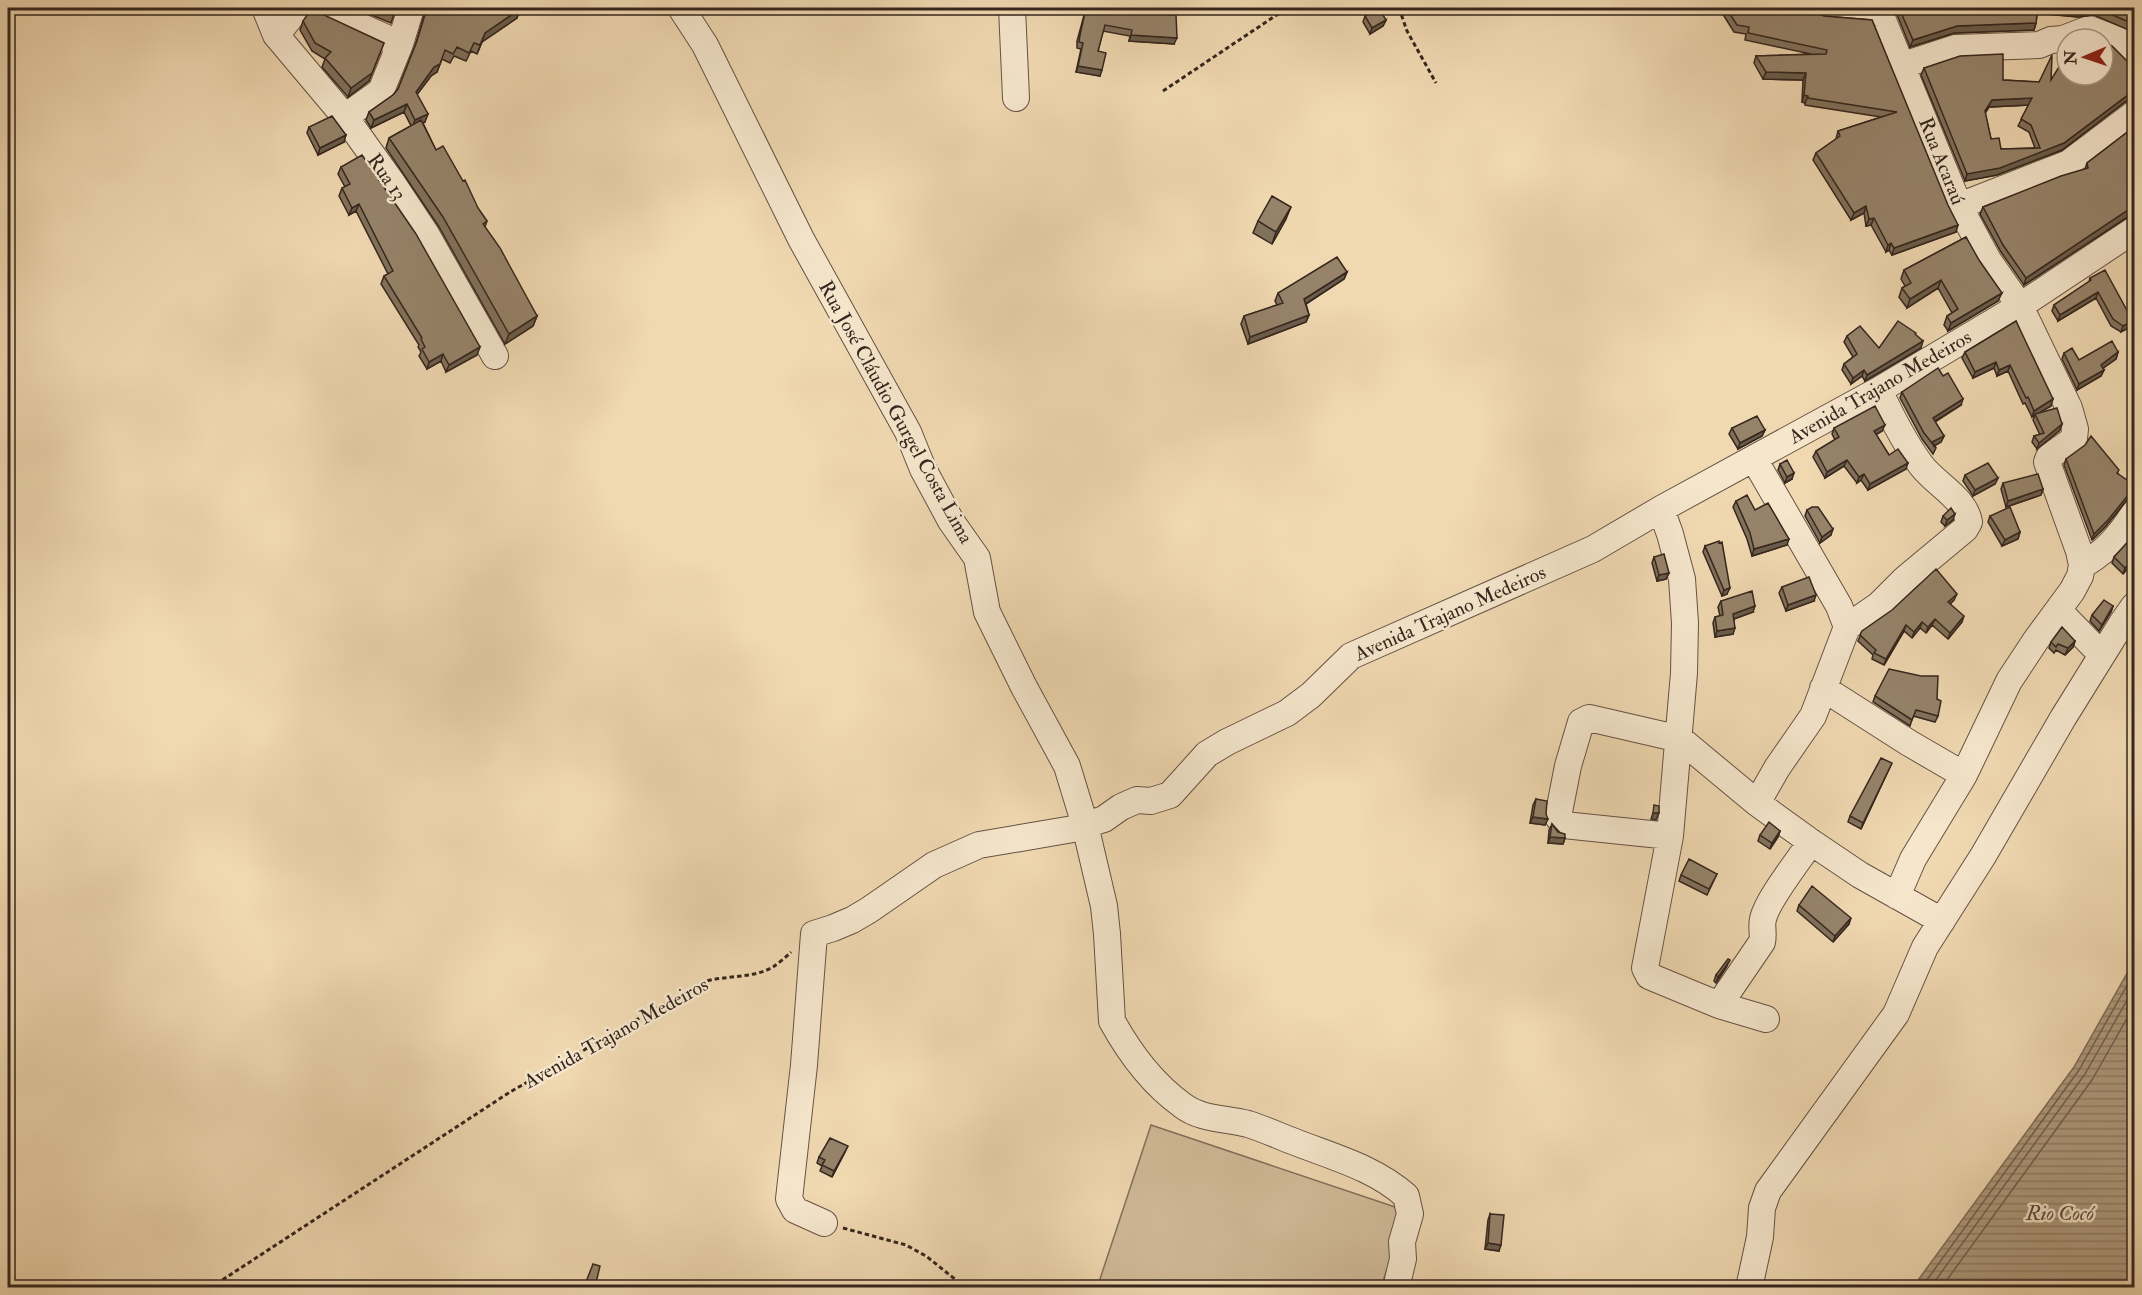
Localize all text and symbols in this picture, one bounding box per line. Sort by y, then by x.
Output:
north arrow [2055,27,2115,87]
text: N [2061,49,2081,66]
street label: Rua Acaraú [1913,114,1971,208]
street label: Rua 13 [362,149,412,205]
street label: Rua José Cláudio Gurgel Costa Lima [813,276,979,548]
street label: Avenida Trajano Medeiros [1783,324,1976,450]
street label: Avenida Trajano Medeiros [1349,559,1550,667]
street label: Avenida Trajano Medeiros [519,972,713,1095]
water label: Rio Cocó [2025,1200,2096,1227]

